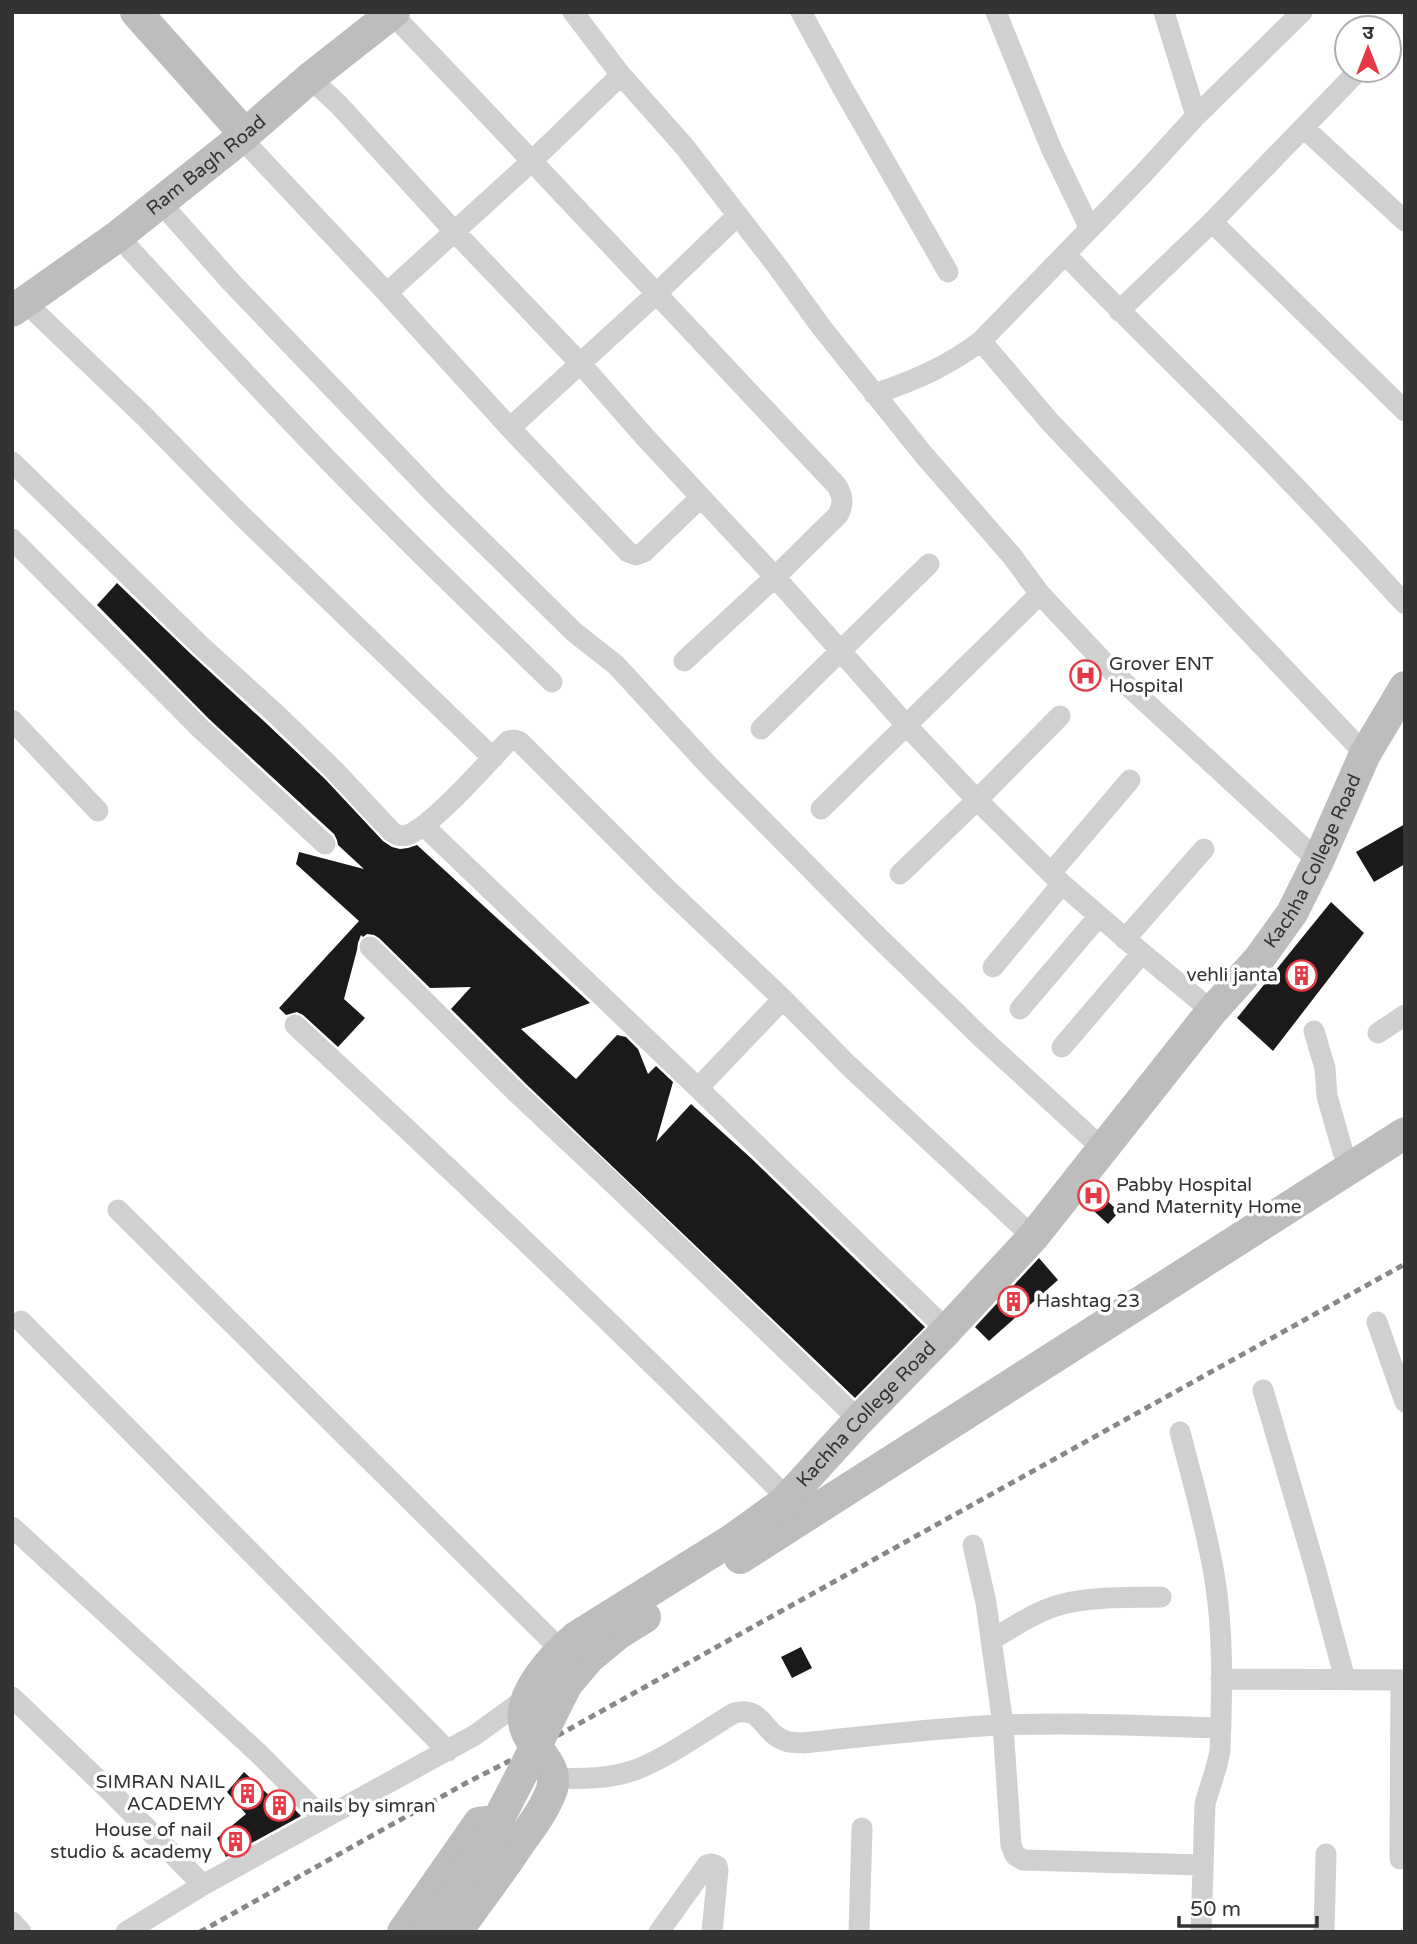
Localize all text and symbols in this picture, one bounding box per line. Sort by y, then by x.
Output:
north arrow [1333,14,1403,84]
text: उ [1362,22,1374,44]
street label: Ram Bagh Road [142,110,270,220]
place label: Grover ENT Hospital [1109,653,1214,697]
hospital icon: Grover ENT Hospital [1069,658,1103,692]
street label: Kachha College Road [1259,771,1366,952]
building icon: vehli janta [1284,958,1318,992]
place label: vehli janta [1187,964,1278,986]
place label: Pabby Hospital and Maternity Home [1116,1174,1302,1218]
hospital icon: Pabby Hospital and Maternity Home [1076,1179,1110,1213]
building icon: Hashtag 23 [996,1284,1030,1318]
place label: Hashtag 23 [1036,1290,1140,1312]
street label: Kachha College Road [792,1337,941,1492]
place label: SIMRAN NAIL ACADEMY [96,1771,225,1815]
building icon: SIMRAN NAIL ACADEMY [231,1776,265,1810]
building icon: nails by simran [262,1789,296,1823]
place label: nails by simran [302,1795,436,1817]
place label: House of nail studio & academy [50,1819,212,1863]
building icon: House of nail studio & academy [218,1824,252,1858]
scale bar [1179,1884,1317,1928]
text: 50 m [1190,1897,1241,1922]

